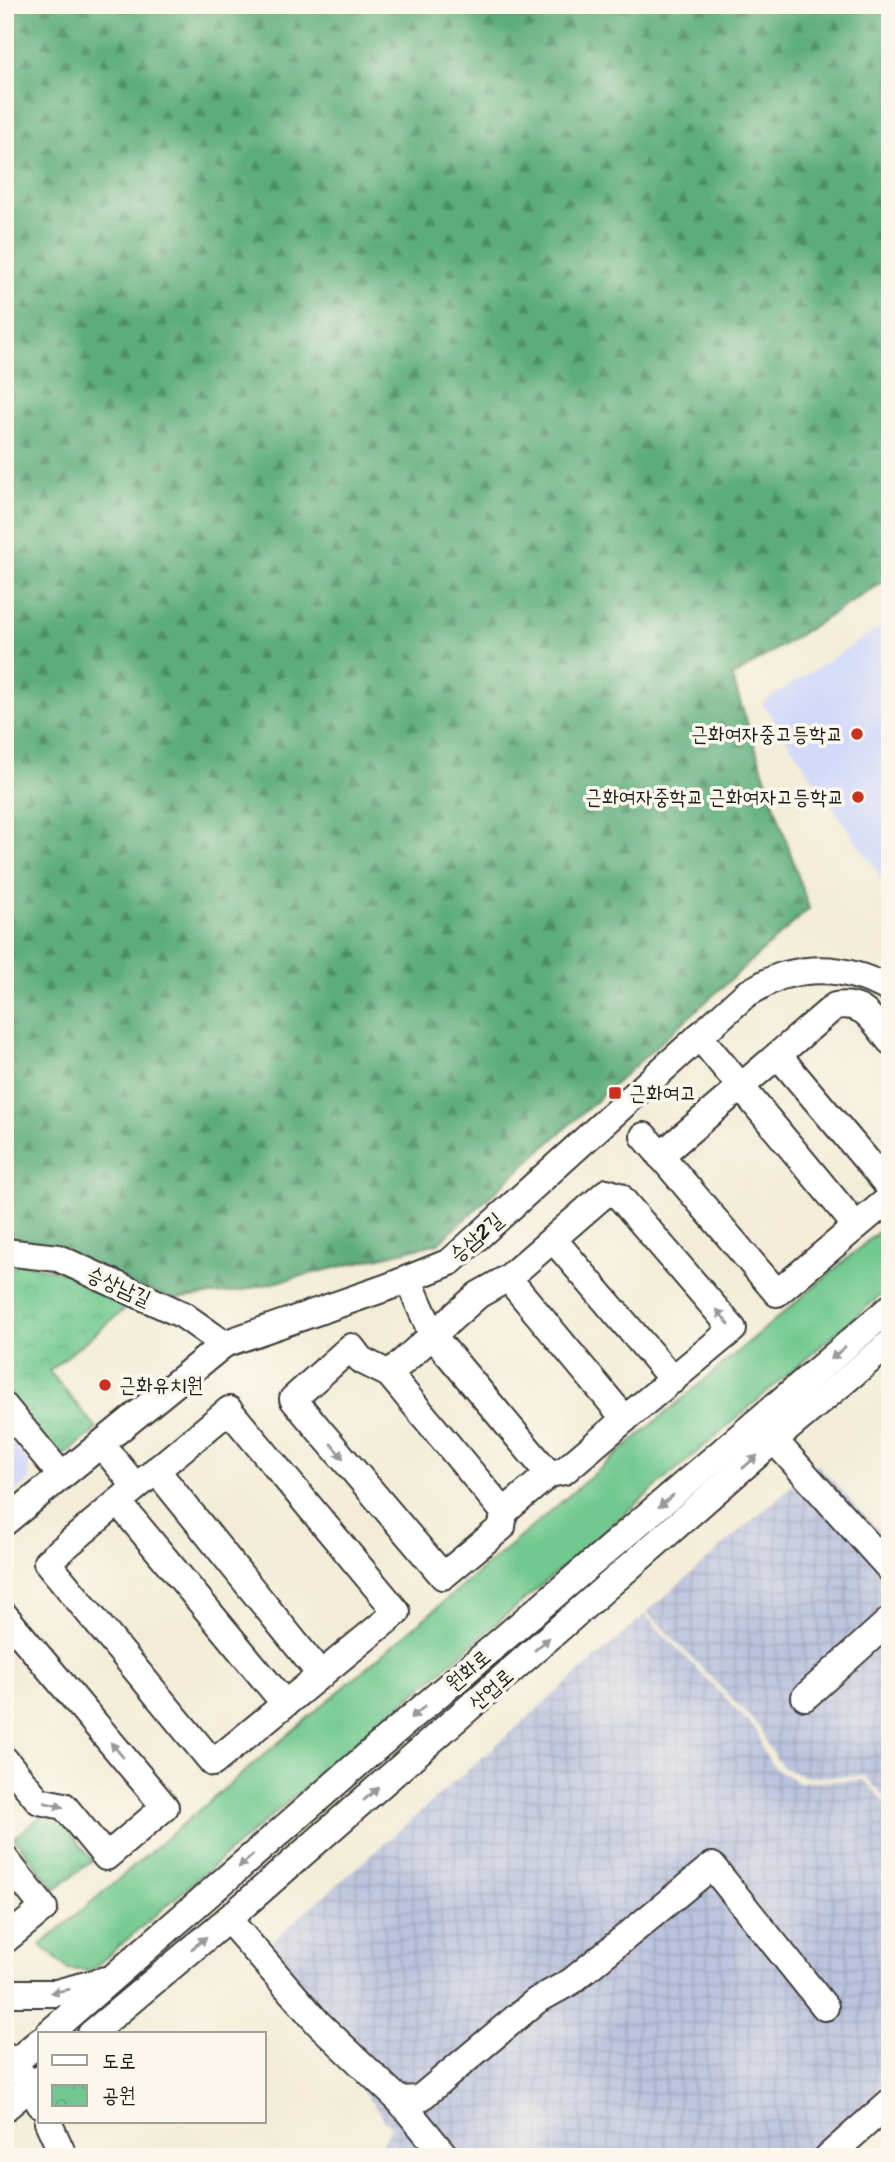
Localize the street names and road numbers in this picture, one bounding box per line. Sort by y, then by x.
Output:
street label: 승삼2길 [440,1202,512,1272]
street label: 승상남길 [80,1255,158,1317]
street label: 원화로 [436,1639,500,1701]
street label: 산업로 [459,1658,523,1720]

